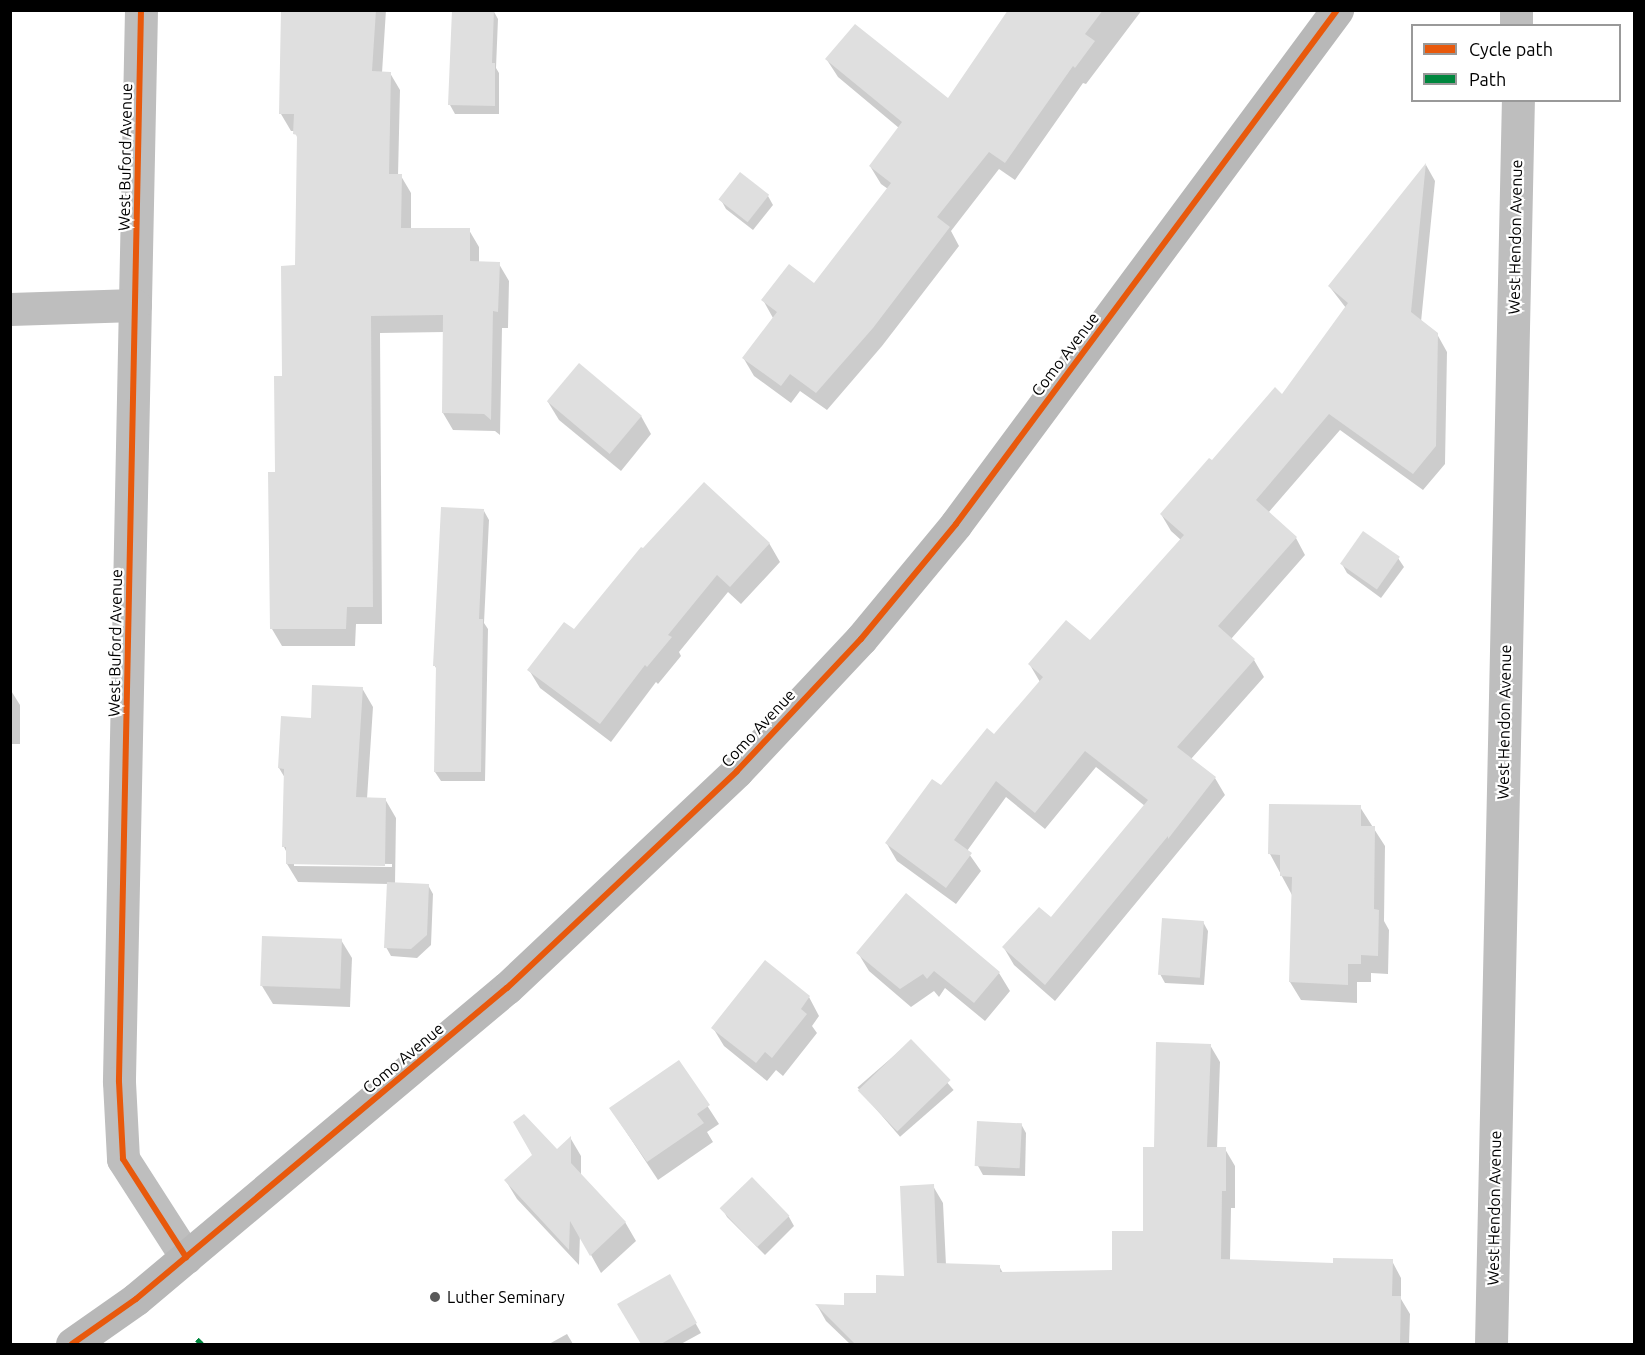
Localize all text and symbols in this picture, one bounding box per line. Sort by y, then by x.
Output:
legend [1411,24,1621,102]
text: Cycle path [1469,39,1553,59]
text: Path [1469,69,1506,89]
street label: West Buford Avenue [114,83,136,231]
street label: West Hendon Avenue [1504,159,1526,315]
street label: Como Avenue [1027,308,1103,400]
street label: West Buford Avenue [104,569,126,717]
street label: West Hendon Avenue [1493,644,1515,800]
street label: Como Avenue [717,685,799,771]
street label: Como Avenue [359,1019,447,1097]
street label: West Hendon Avenue [1483,1130,1505,1286]
place label: Luther Seminary [447,1287,565,1307]
marker: Luther Seminary [428,1290,442,1304]

